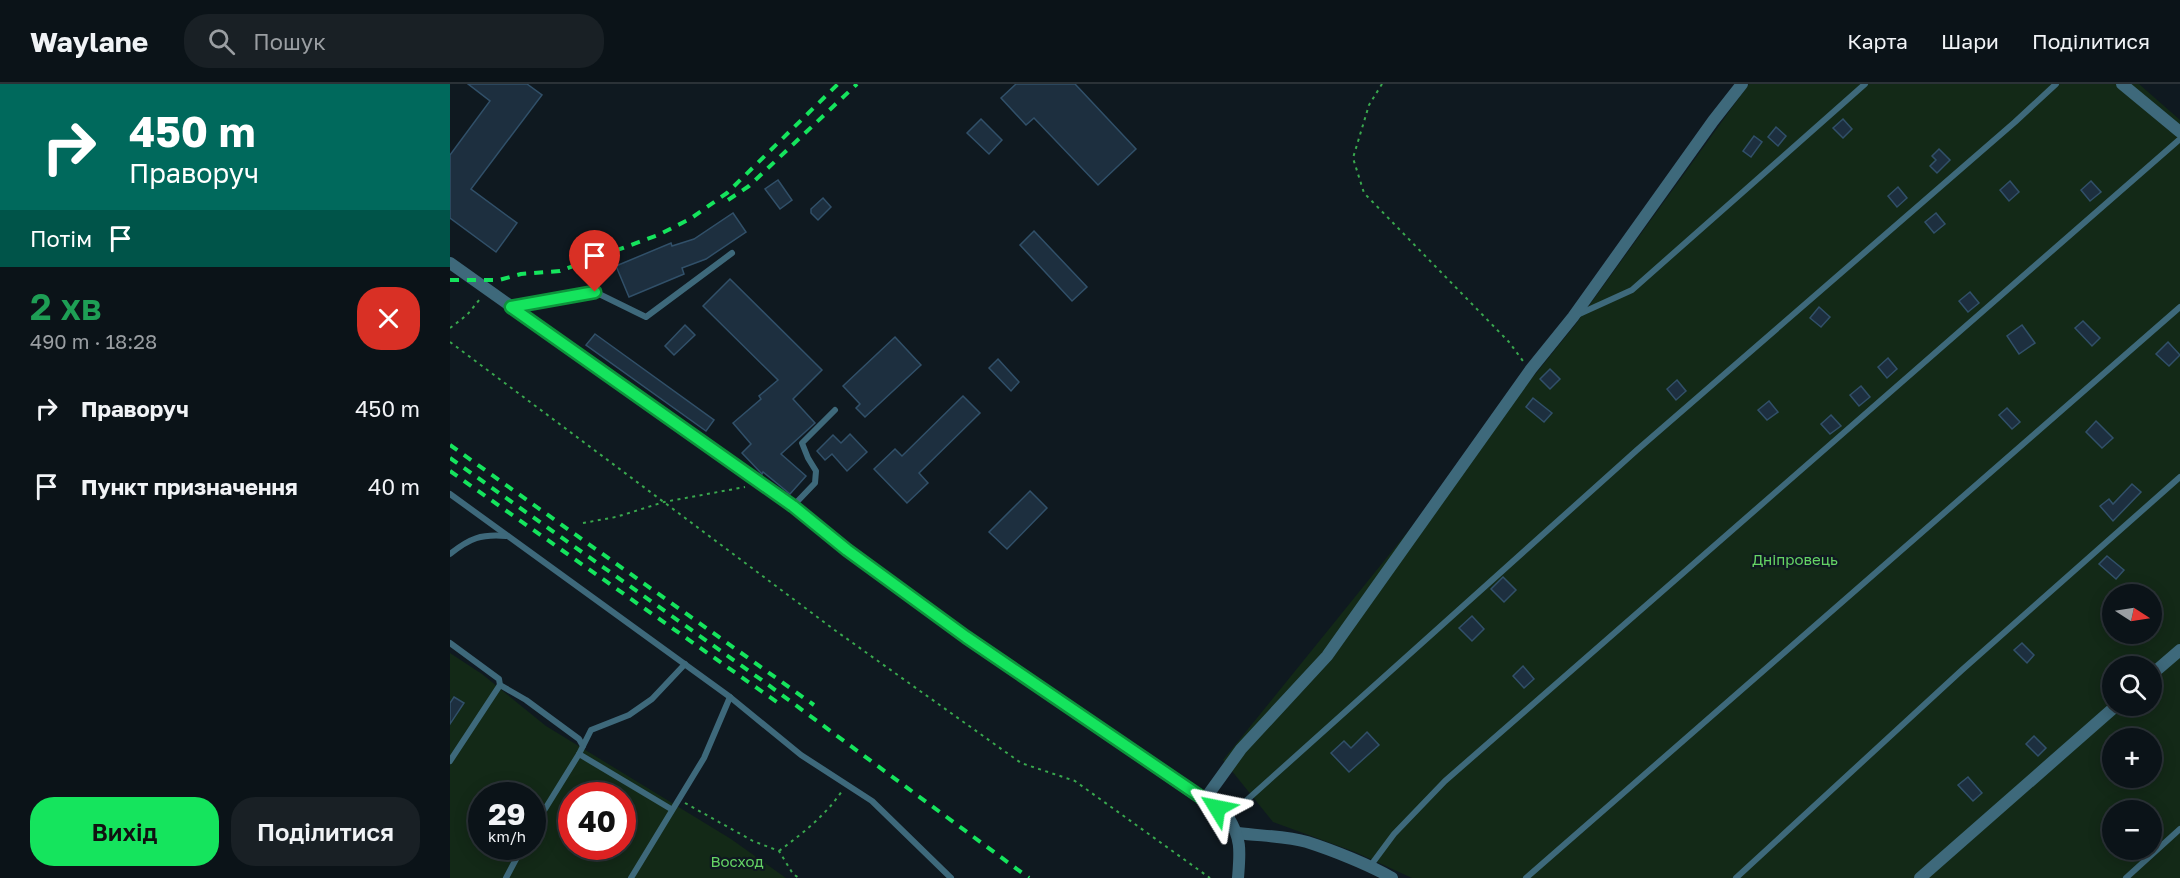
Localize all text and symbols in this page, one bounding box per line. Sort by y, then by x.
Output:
search box [184,14,604,68]
text: Waylane [30,25,148,58]
icon: search [205,25,238,58]
text: Пошук [253,28,326,55]
text: Карта [1847,28,1908,54]
text: Шари [1941,28,1999,54]
text: Поділитися [2032,28,2150,54]
text: 450 m [129,106,255,156]
icon: right [30,108,108,186]
text: Праворуч [129,157,259,189]
icon: arrive [104,222,137,255]
text: Потім [30,225,92,252]
pin [569,230,620,292]
icon: arrive [578,239,611,272]
text: 2 хв [30,285,102,328]
button: close [357,287,420,350]
text: 490 m · 18:28 [30,329,157,353]
icon: right [30,392,63,425]
text: Праворуч [81,395,189,422]
text: 450 m [355,395,420,422]
icon: arrive [30,470,63,503]
text: Пункт призначення [81,473,298,500]
text: 40 m [368,473,420,500]
park label: Дніпровець [1752,550,1838,568]
north arrow [2102,584,2162,644]
map controls [2102,584,2162,860]
button: search [2102,656,2162,716]
button: + [2102,728,2162,788]
position arrow [1185,776,1249,840]
speed limit sign: 40 [558,782,636,860]
text: 29 [488,796,526,832]
button: Вихід [30,797,219,866]
button: Поділитися [231,797,420,866]
button: − [2102,800,2162,860]
text: km/h [488,827,526,845]
park label: Восход [711,852,763,870]

